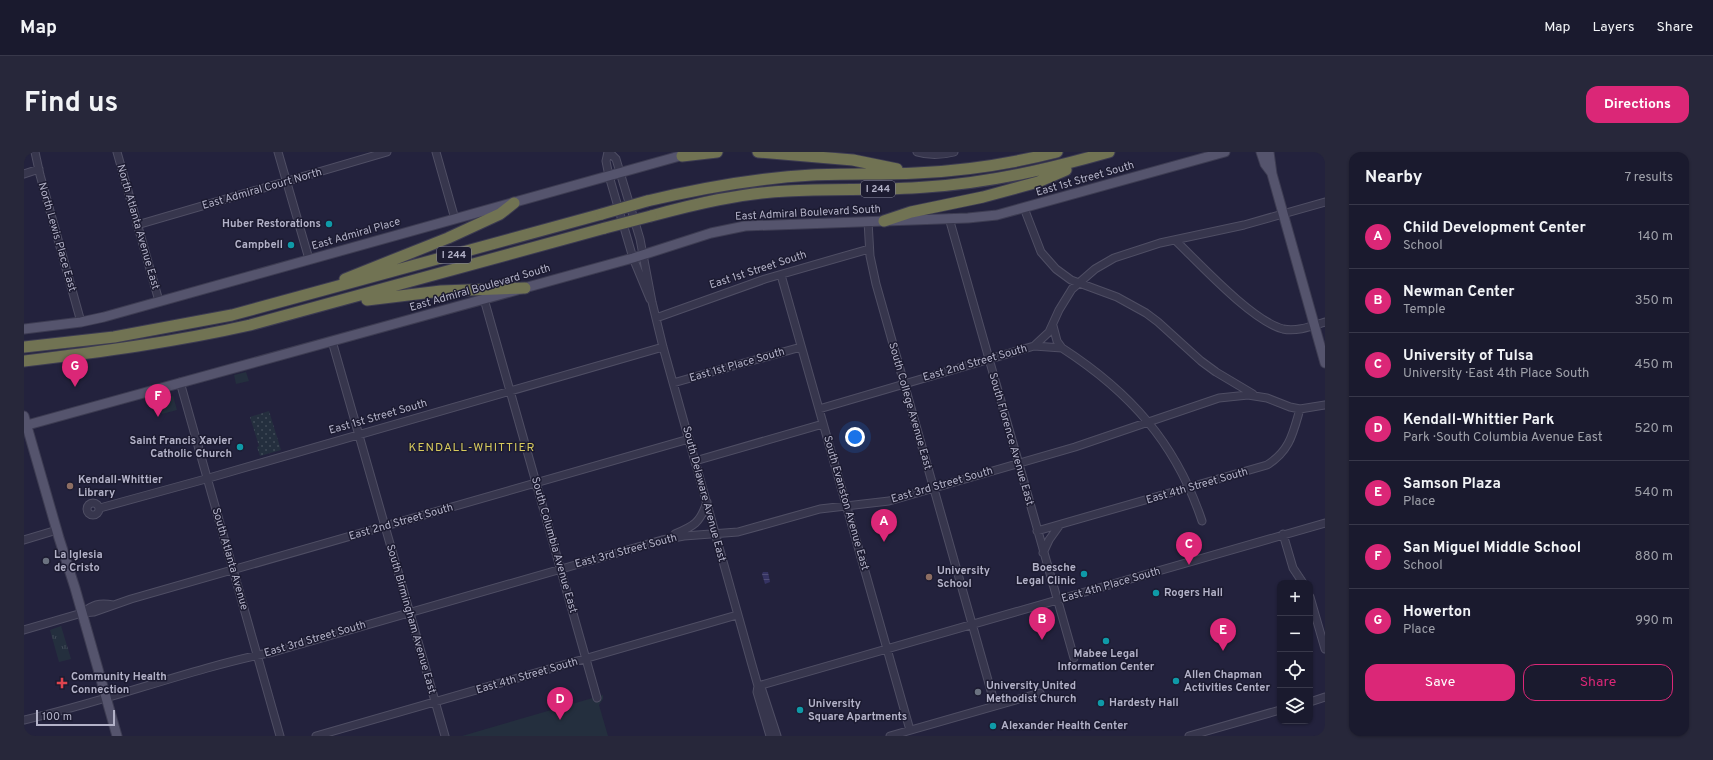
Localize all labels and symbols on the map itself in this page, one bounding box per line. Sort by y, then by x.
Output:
street label: East 1st Street South [1034,158,1136,200]
street label: North Atlanta Avenue East [113,163,163,291]
street label: East Admiral Court North [201,165,323,213]
street label: North Lewis Place East [35,181,79,293]
road number: I 244 [861,181,895,197]
street label: East Admiral Boulevard South [735,202,881,224]
street label: East Admiral Place [310,215,402,253]
place label: Huber Restorations [222,217,321,231]
marker: Huber Restorations [324,219,334,229]
place label: Campbell [235,238,283,252]
marker: Campbell [286,240,296,250]
road number: I 244 [437,247,471,263]
street label: East 1st Street South [708,248,808,292]
street label: East Admiral Boulevard South [408,261,552,315]
street label: South College Avenue East [885,341,935,471]
street label: East 2nd Street South [921,341,1029,385]
street label: East 1st Place South [688,345,786,385]
pin: G [62,354,88,387]
street label: South Florence Avenue East [985,371,1037,507]
pin: F [145,384,171,417]
street label: East 1st Street South [327,396,429,438]
street label: South Delaware Avenue East [679,425,729,563]
your location [845,427,865,447]
place label: Saint Francis Xavier Catholic Church [130,434,232,461]
street label: South Evanston Avenue East [820,434,872,572]
district label: KENDALL-WHITTIER [409,440,535,456]
marker: Saint Francis Xavier Catholic Church [235,442,245,452]
street label: East 3rd Street South [889,464,995,506]
street label: East 4th Street South [1144,465,1250,507]
place label: Kendall-Whittier Library [78,473,163,500]
street label: South Columbia Avenue East [528,475,580,615]
marker: Kendall-Whittier Library [65,481,75,491]
street label: East 2nd Street South [347,500,455,544]
street label: South Atlanta Avenue [209,506,251,612]
pin: A [871,509,897,542]
street label: East 3rd Street South [573,531,679,571]
pin: C [1176,532,1202,565]
street label: South Birmingham Avenue East [383,543,439,695]
place label: La Iglesia de Cristo [54,548,103,575]
marker: La Iglesia de Cristo [41,556,51,566]
place label: Boesche Legal Clinic [1016,561,1076,588]
place label: University School [937,564,990,591]
street label: East 4th Place South [1060,564,1162,606]
marker: Boesche Legal Clinic [1079,569,1089,579]
marker: University School [924,572,934,582]
place label: Rogers Hall [1164,586,1223,600]
marker: Rogers Hall [1151,588,1161,598]
pin: B [1029,607,1055,640]
street label: East 3rd Street South [262,618,368,660]
pin: E [1210,618,1236,651]
marker: Mabee Legal Information Center [1101,636,1111,646]
place label: Mabee Legal Information Center [1058,647,1155,674]
street label: East 4th Street South [474,655,580,697]
place label: Allen Chapman Activities Center [1184,668,1270,695]
place label: Community Health Connection [71,670,167,697]
marker: Allen Chapman Activities Center [1171,676,1181,686]
marker: Community Health Connection [56,677,68,689]
place label: University United Methodist Church [986,679,1077,706]
pin: D [547,687,573,720]
marker: University United Methodist Church [973,687,983,697]
place label: Hardesty Hall [1109,696,1179,710]
place label: University Square Apartments [808,697,907,724]
marker: Hardesty Hall [1096,698,1106,708]
marker: University Square Apartments [795,705,805,715]
scale bar [36,708,115,727]
place label: Alexander Health Center [1001,719,1128,733]
marker: Alexander Health Center [988,721,998,731]

